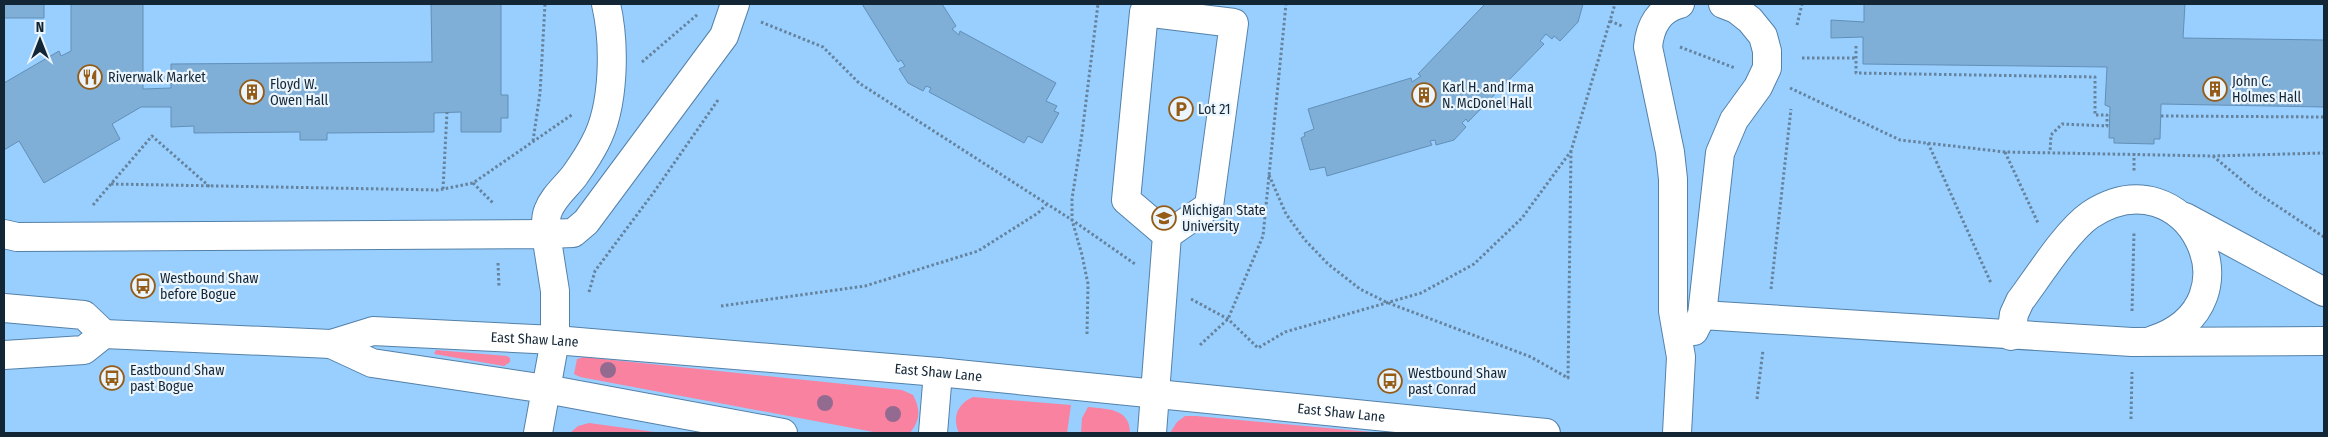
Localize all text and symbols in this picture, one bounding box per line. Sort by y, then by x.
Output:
north arrow [15,15,65,65]
text: N [36,19,44,36]
restaurant icon: Riverwalk Market [77,64,103,90]
place label: Riverwalk Market [108,69,206,86]
place label: John C. Holmes Hall [2232,73,2301,106]
place label: Floyd W. Owen Hall [270,76,328,109]
building icon: John C. Holmes Hall [2202,76,2228,102]
building icon: Floyd W. Owen Hall [239,79,265,105]
place label: Karl H. and Irma N. McDonel Hall [1442,79,1534,112]
building icon: Karl H. and Irma N. McDonel Hall [1411,82,1437,108]
parking icon: Lot 21 [1168,96,1194,122]
place label: Lot 21 [1198,101,1230,118]
place label: Michigan State University [1182,202,1266,235]
school or university icon: Michigan State University [1151,205,1177,231]
place label: Westbound Shaw before Bogue [160,270,258,303]
bus stop icon: Westbound Shaw before Bogue [130,273,156,299]
street label: East Shaw Lane [490,328,579,350]
street label: East Shaw Lane [894,360,983,385]
place label: Eastbound Shaw past Bogue [130,362,224,395]
bus stop icon: Eastbound Shaw past Bogue [99,365,125,391]
place label: Westbound Shaw past Conrad [1408,365,1506,398]
bus stop icon: Westbound Shaw past Conrad [1377,368,1403,394]
street label: East Shaw Lane [1297,400,1386,425]

